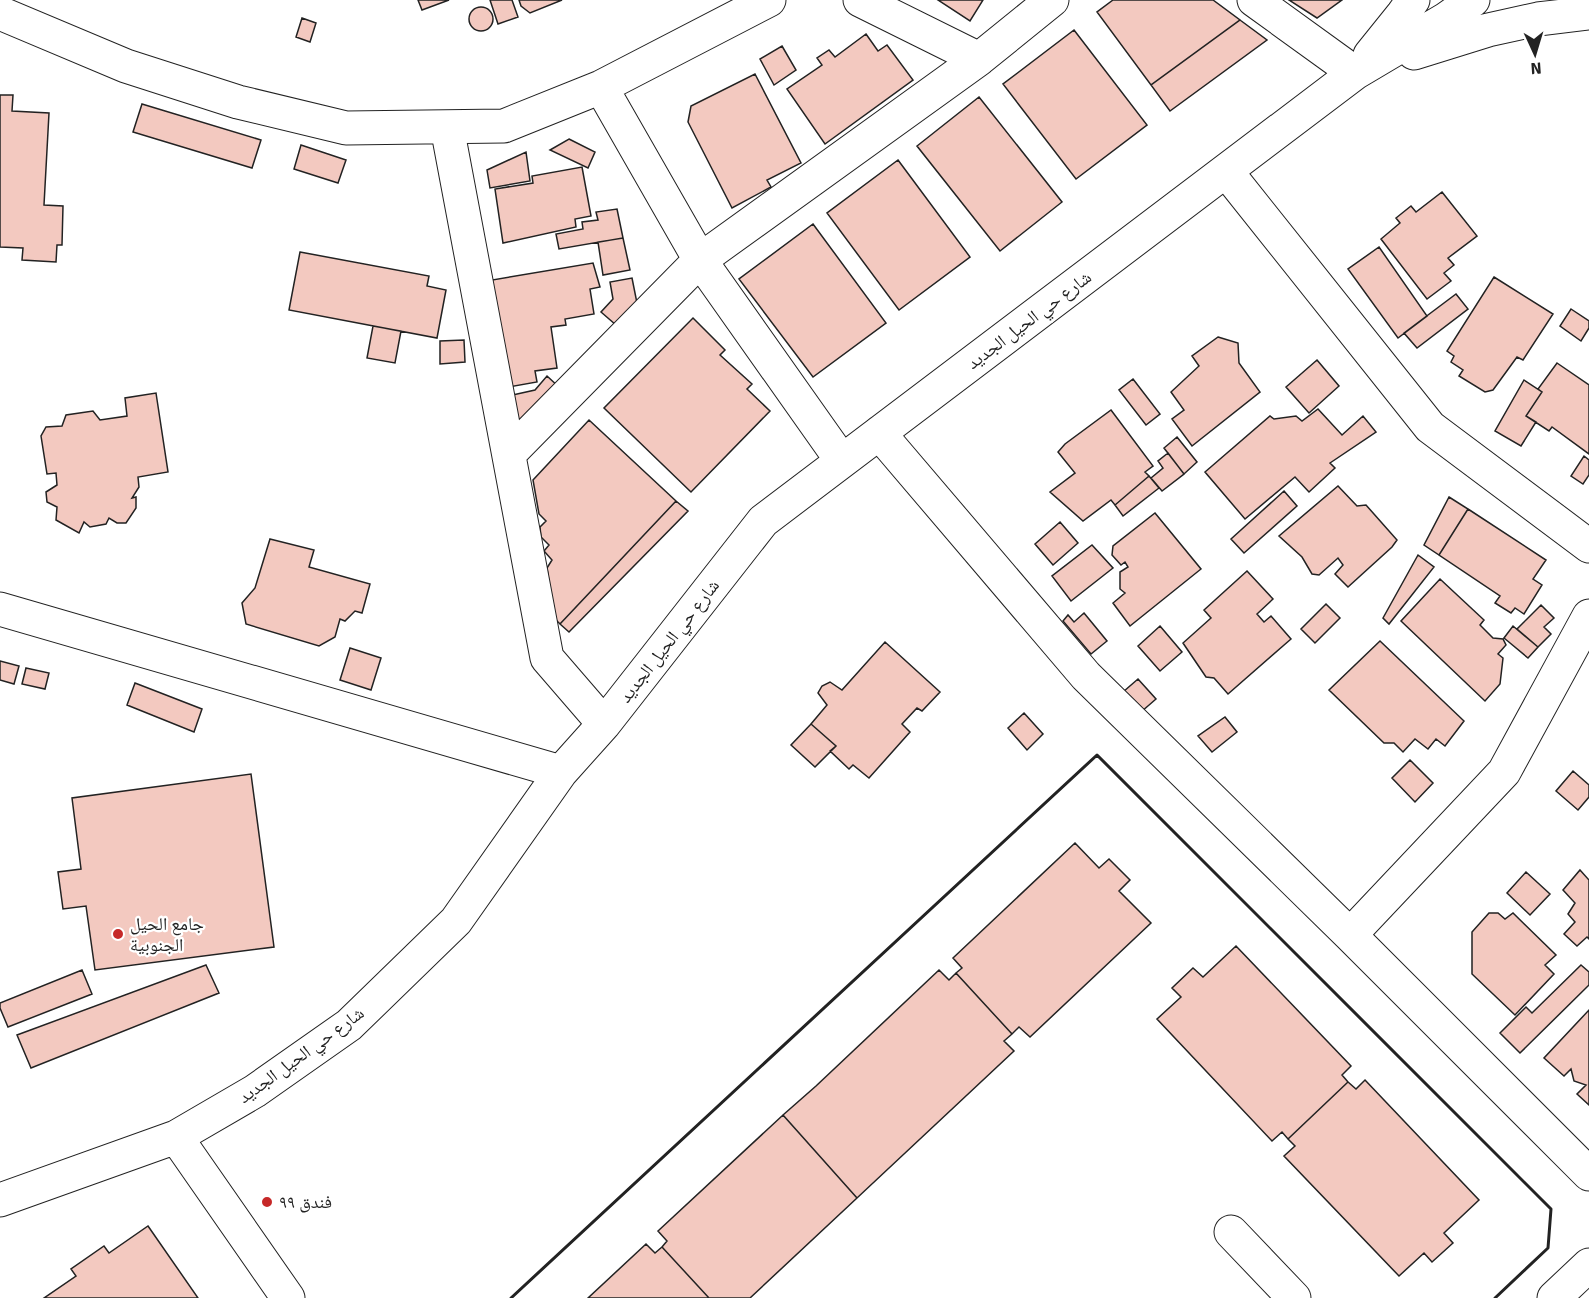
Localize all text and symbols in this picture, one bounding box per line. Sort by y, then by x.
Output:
north arrow [1505,24,1565,84]
text: N [1530,58,1542,78]
street label: شارع حي الحيل الجديد [962,266,1098,377]
street label: شارع حي الحيل الجديد [614,575,727,709]
place label: جامع الحيل الجنوبية [130,913,204,956]
marker: جامع الحيل الجنوبية [111,927,125,941]
street label: شارع حي الحيل الجديد [234,1002,370,1111]
place label: فندق ٩٩ [279,1191,332,1213]
marker: فندق ٩٩ [260,1195,274,1209]

